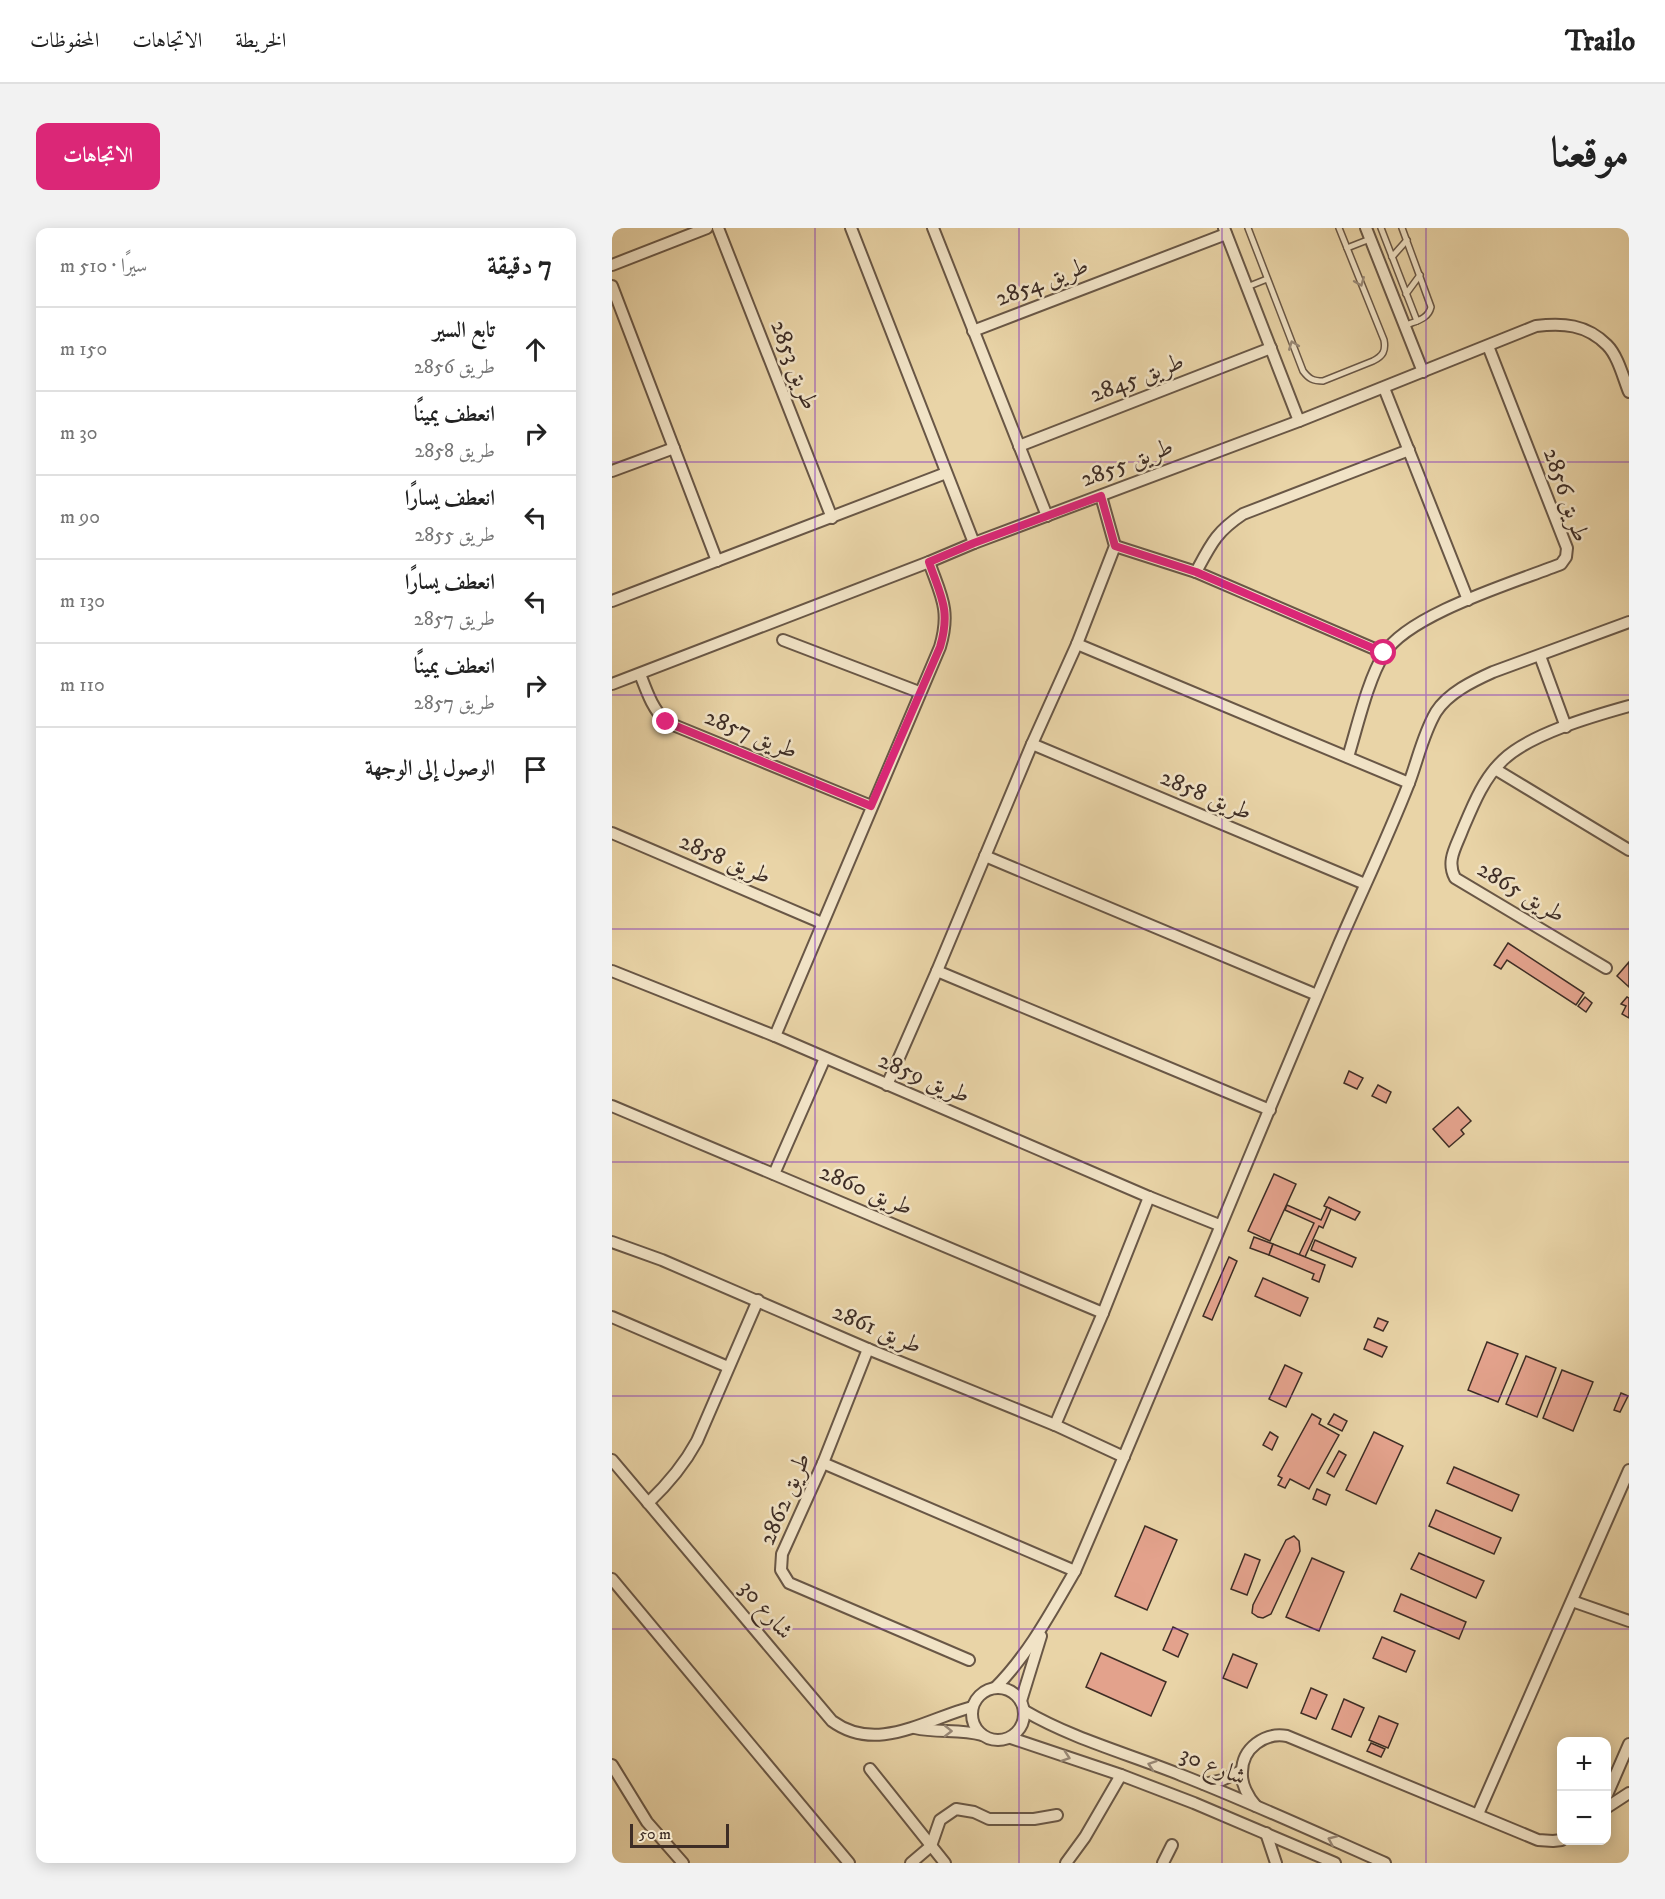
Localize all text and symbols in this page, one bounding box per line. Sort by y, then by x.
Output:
text: Trailo [1565,24,1635,59]
text: المحفوظات [30,28,99,54]
text: الاتجاهات [132,28,202,54]
text: الخريطة [235,28,286,54]
button: الاتجاهات [36,123,160,190]
text: موقعنا [1551,128,1629,180]
text: 7 دقيقة [487,250,552,283]
street label: طريق 2854 [991,251,1093,313]
text: سيرًا · 510 m [60,254,147,279]
one-way arrow [1353,276,1365,287]
street label: طريق 2853 [763,316,825,414]
text: تابع السير [433,317,495,344]
icon: ahead [519,333,552,366]
text: 150 m [60,337,107,362]
one-way arrow [1288,340,1301,351]
street label: طريق 2845 [1086,346,1188,410]
text: طريق 2856 [414,355,495,380]
text: انعطف يمينًا [414,401,495,428]
icon: right [519,417,552,450]
text: 30 m [60,421,98,446]
street label: طريق 2855 [1076,432,1178,494]
text: طريق 2858 [414,439,495,464]
street label: طريق 2856 [1536,444,1596,546]
text: انعطف يسارًا [405,485,495,512]
icon: left [519,501,552,534]
text: 90 m [60,505,100,530]
text: طريق 2855 [414,523,495,548]
text: انعطف يسارًا [405,569,495,596]
icon: left [519,585,552,618]
text: 130 m [60,589,105,614]
text: طريق 2857 [414,607,495,632]
route start [1370,639,1396,665]
text: انعطف يمينًا [414,653,495,680]
icon: right [519,669,552,702]
text: 110 m [60,673,105,698]
text: طريق 2857 [414,691,495,716]
street label: طريق 2857 [700,702,802,766]
route end [652,708,678,734]
icon: arrive [519,753,552,786]
text: الوصول إلى الوجهة [365,755,495,782]
street label: طريق 2858 [1156,762,1256,828]
street label: طريق 2858 [675,826,775,892]
street label: طريق 2865 [1472,854,1570,930]
street label: طريق 2859 [874,1045,974,1111]
street label: طريق 2860 [815,1157,917,1223]
street label: طريق 2861 [828,1297,926,1361]
street label: طريق 2862 [752,1448,818,1550]
street label: شارع 30 [729,1574,800,1649]
one-way arrow [944,1725,953,1737]
map controls [1557,1737,1611,1845]
button: + [1557,1737,1611,1791]
street label: شارع 30 [1174,1739,1250,1796]
one-way arrow [1061,1749,1071,1762]
one-way arrow [1147,1759,1158,1772]
button: − [1557,1791,1611,1845]
scale bar [630,1821,729,1848]
text: 50 m [639,1824,671,1844]
one-way arrow [1327,1835,1338,1847]

